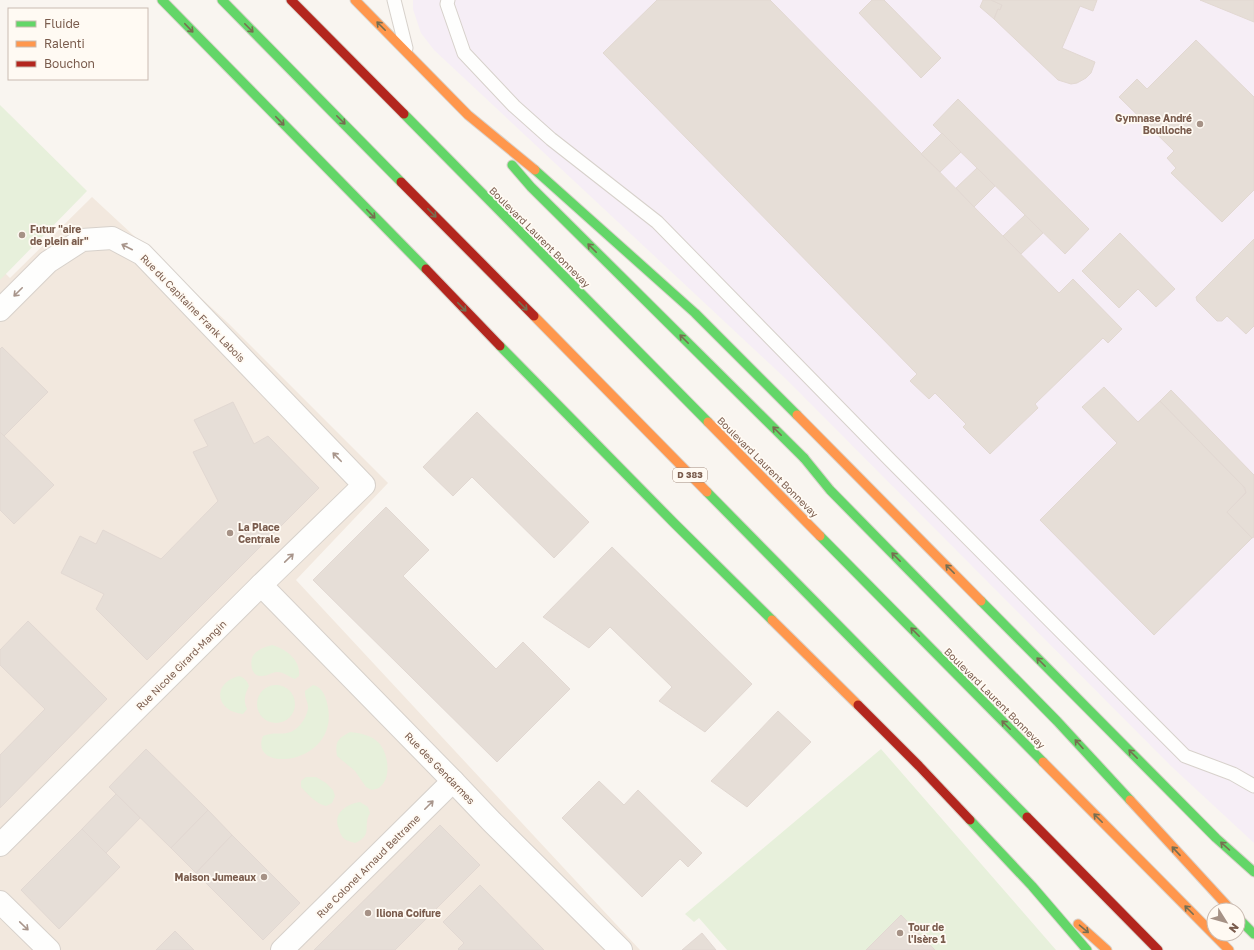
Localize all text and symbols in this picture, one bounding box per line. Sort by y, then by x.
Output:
legend [8,8,148,80]
text: Fluide [44,16,80,31]
one-way arrow [376,21,386,31]
one-way arrow [184,23,194,33]
one-way arrow [244,23,254,33]
text: Ralenti [44,36,85,51]
text: Bouchon [44,56,95,71]
place label: Gymnase André Boulloche [1115,112,1192,136]
one-way arrow [336,115,345,125]
one-way arrow [275,116,285,126]
marker: Gymnase André Boulloche [1195,119,1205,129]
street label: Boulevard Laurent Bonnevay [487,184,593,290]
one-way arrow [427,208,437,218]
one-way arrow [366,209,376,219]
place label: Futur "aire de plein air" [30,223,89,247]
marker: Futur "aire de plein air" [17,230,27,240]
one-way arrow [122,242,134,250]
one-way arrow [587,243,597,253]
street label: Rue du Capitaine Frank Labois [138,252,248,364]
one-way arrow [13,287,23,297]
one-way arrow [518,301,528,311]
one-way arrow [457,302,467,312]
one-way arrow [679,334,689,344]
street label: Boulevard Laurent Bonnevay [715,414,821,520]
one-way arrow [772,426,782,436]
one-way arrow [332,452,342,462]
road number: D 383 [673,468,707,482]
place label: La Place Centrale [238,521,280,545]
marker: La Place Centrale [225,528,235,538]
one-way arrow [891,552,901,562]
one-way arrow [284,553,294,563]
one-way arrow [945,564,955,574]
street label: Rue Nicole Girard-Mangin [133,617,229,713]
one-way arrow [910,627,920,637]
street label: Boulevard Laurent Bonnevay [942,645,1048,751]
one-way arrow [1037,657,1046,667]
one-way arrow [1001,720,1011,730]
street label: Rue des Gendarmes [403,730,477,806]
one-way arrow [1074,739,1083,749]
one-way arrow [1128,749,1138,759]
one-way arrow [424,800,434,810]
street label: Rue Colonel Arnaud Beltrame [314,812,422,920]
one-way arrow [1093,813,1103,823]
one-way arrow [1220,841,1230,851]
one-way arrow [1172,846,1181,856]
place label: Maison Jumeaux [175,871,256,883]
marker: Maison Jumeaux [259,872,269,882]
north arrow [1206,902,1246,942]
one-way arrow [1184,905,1194,915]
place label: Iliona Coifure [376,907,441,919]
marker: Iliona Coifure [363,908,373,918]
one-way arrow [19,921,29,931]
place label: Tour de l'Isère 1 [908,921,946,945]
text: N [1227,921,1242,936]
one-way arrow [1078,924,1089,933]
marker: Tour de l'Isère 1 [895,928,905,938]

